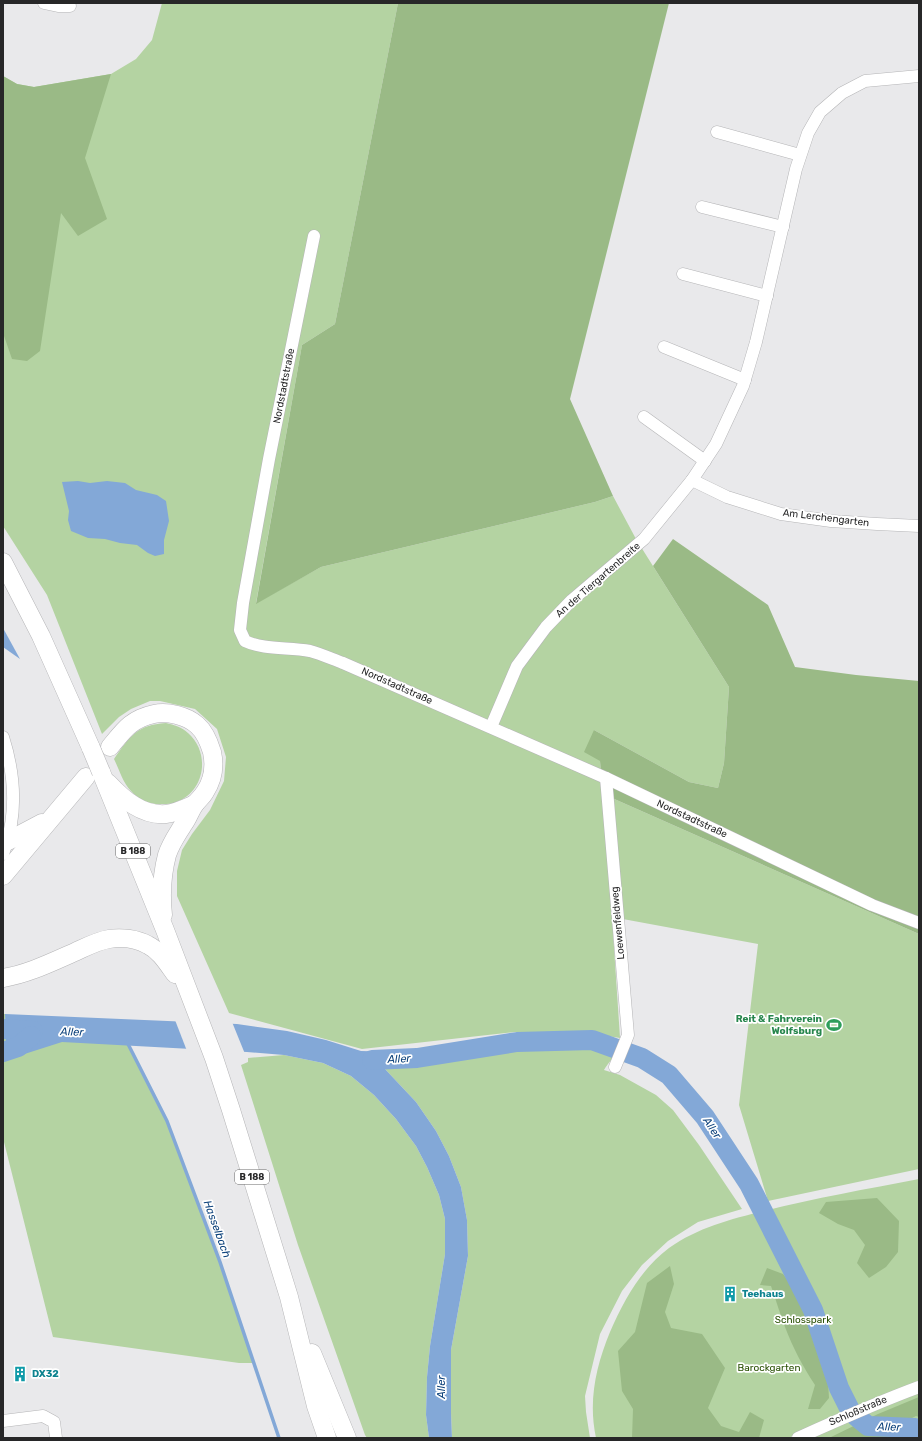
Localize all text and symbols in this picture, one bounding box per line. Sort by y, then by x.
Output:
street label: Nordstadtstraße [271,347,297,425]
street label: Am Lerchengarten [782,507,870,529]
street label: An der Tiergartenbreite [553,540,643,620]
street label: Nordstadtstraße [360,665,435,707]
street label: Nordstadtstraße [655,797,730,841]
road number: B 188 [116,844,150,858]
street label: Loewenfeldweg [609,886,627,960]
place label: Reit & Fahrverein Wolfsburg [736,1013,822,1037]
sports icon: Reit & Fahrverein Wolfsburg [825,1016,843,1034]
water label: Aller [59,1025,85,1039]
water label: Aller [386,1052,412,1066]
water label: Aller [700,1114,724,1142]
road number: B 188 [235,1170,269,1184]
water label: Hasselbach [201,1199,233,1260]
building icon: Teehaus [721,1285,739,1303]
place label: Teehaus [742,1288,784,1300]
park label: Schlosspark [775,1314,832,1326]
park label: Barockgarten [738,1362,800,1374]
building icon: DX32 [11,1365,29,1383]
place label: DX32 [32,1368,59,1380]
water label: Aller [435,1375,448,1400]
street label: Schloßstraße [827,1393,889,1429]
water label: Aller [876,1420,902,1434]

